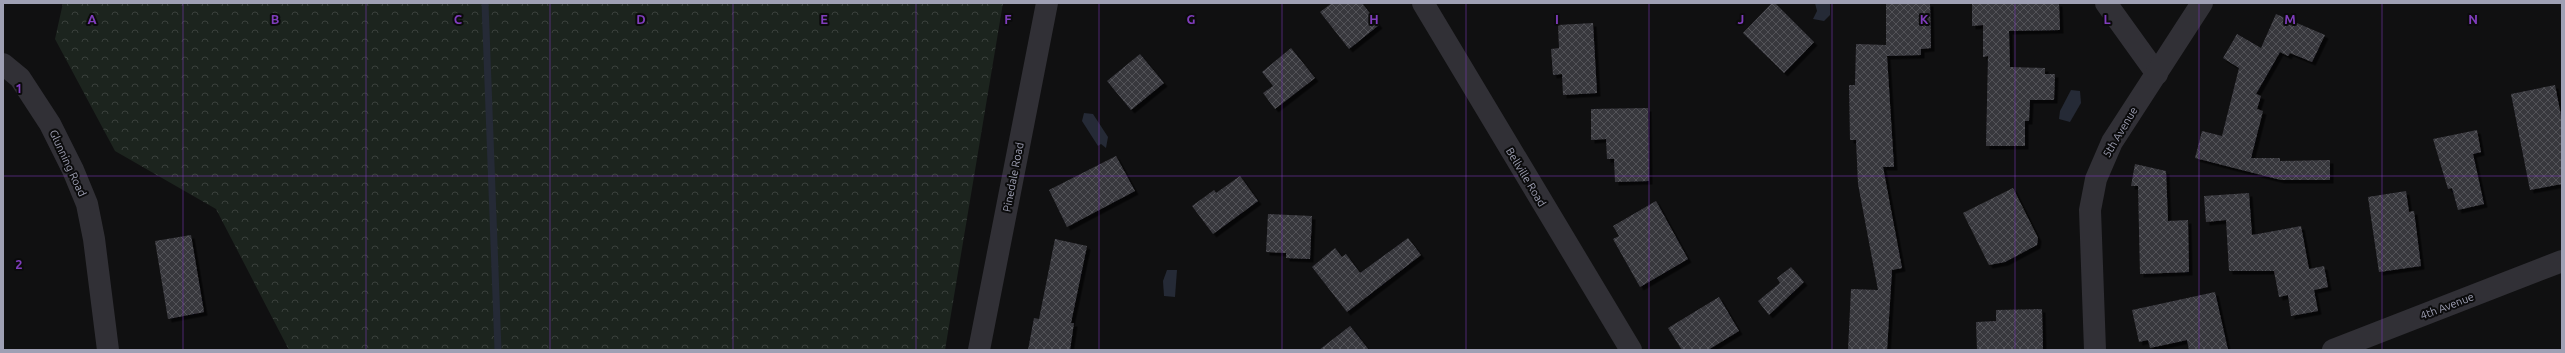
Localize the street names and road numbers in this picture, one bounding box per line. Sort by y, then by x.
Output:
street label: 5th Avenue [2100,105,2140,159]
street label: Glunning Road [47,128,89,198]
street label: Pinedale Road [1000,141,1026,213]
street label: Bellville Road [1504,145,1548,209]
street label: 4th Avenue [2419,290,2475,322]

